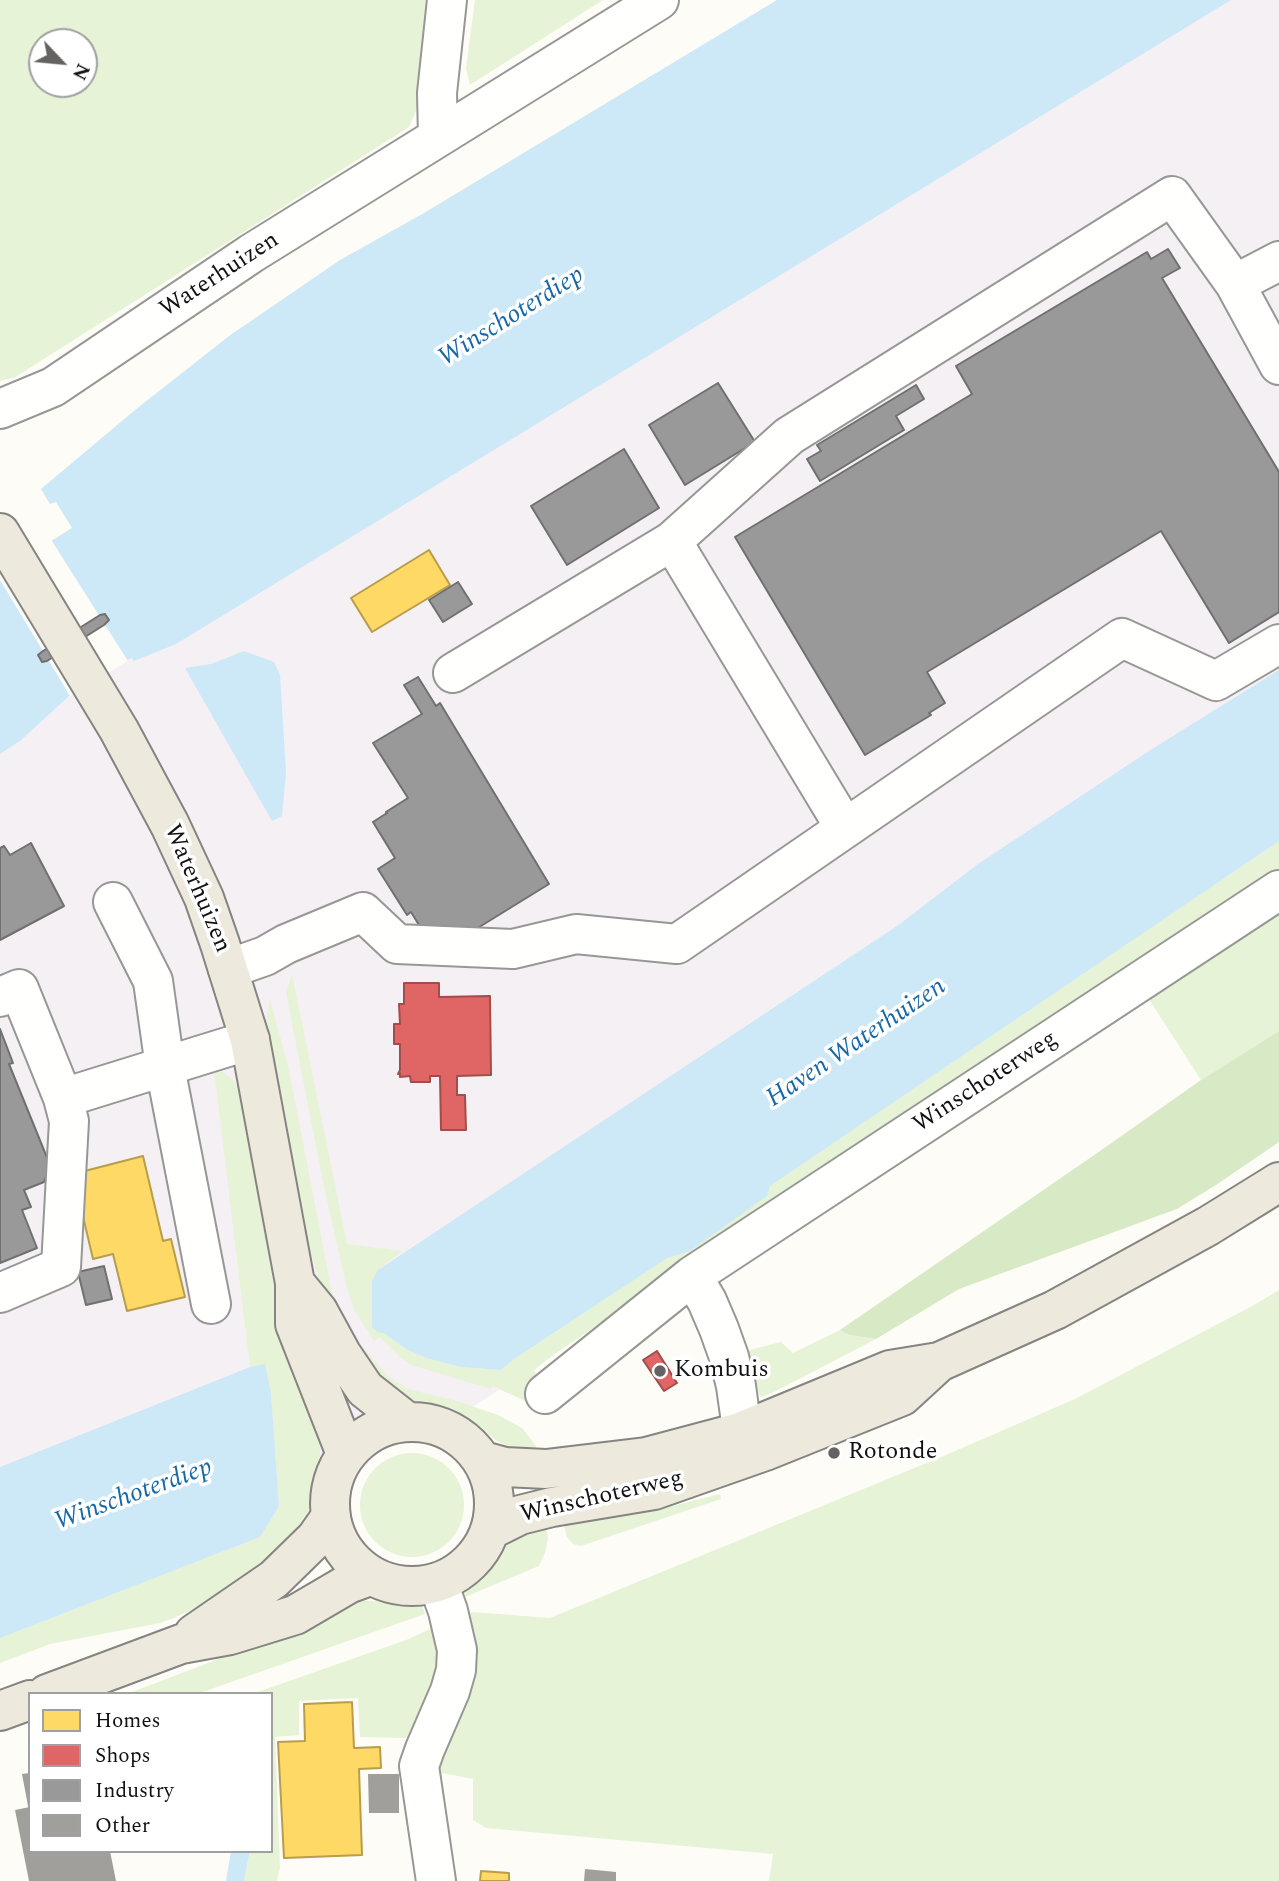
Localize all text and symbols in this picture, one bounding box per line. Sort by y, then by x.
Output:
north arrow [28,28,98,98]
text: N [64,58,97,85]
street label: Waterhuizen [155,227,285,325]
water label: Winschoterdiep [433,261,591,375]
street label: Waterhuizen [156,821,236,957]
water label: Haven Waterhuizen [761,972,953,1116]
street label: Winschoterweg [909,1026,1063,1140]
place label: Kombuis [674,1357,769,1385]
marker: Kombuis [652,1363,668,1379]
place label: Rotonde [848,1439,937,1467]
marker: Rotonde [826,1445,842,1461]
water label: Winschoterdiep [51,1453,217,1539]
street label: Winschoterweg [518,1465,686,1531]
legend [28,1692,273,1853]
text: Homes [95,1705,161,1737]
text: Shops [95,1740,151,1772]
text: Industry [95,1775,174,1807]
text: Other [95,1810,150,1842]

